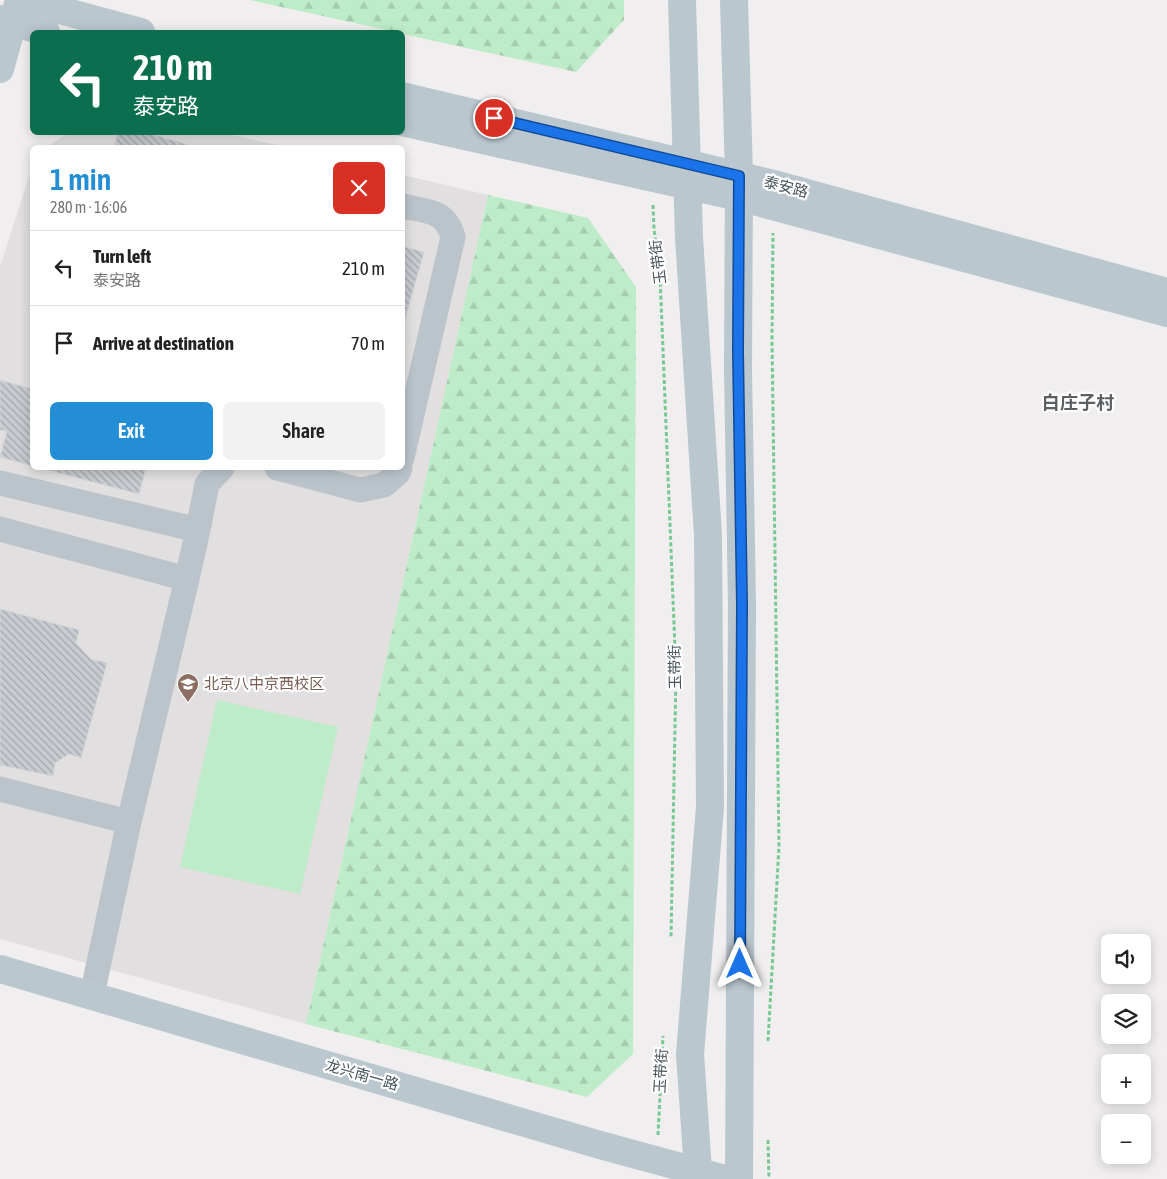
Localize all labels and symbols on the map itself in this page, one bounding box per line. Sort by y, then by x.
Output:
pin [473,97,515,139]
street label: 泰安路 [762,172,810,201]
street label: 玉带街 [646,239,669,285]
district label: 白庄子村 [1042,392,1114,413]
street label: 玉带街 [666,644,683,690]
school or university icon: 北京八中京西校区 [176,672,200,703]
place label: 北京八中京西校区 [204,675,324,692]
position arrow [713,937,765,989]
street label: 玉带街 [651,1048,670,1094]
street label: 龙兴南一路 [324,1056,401,1093]

